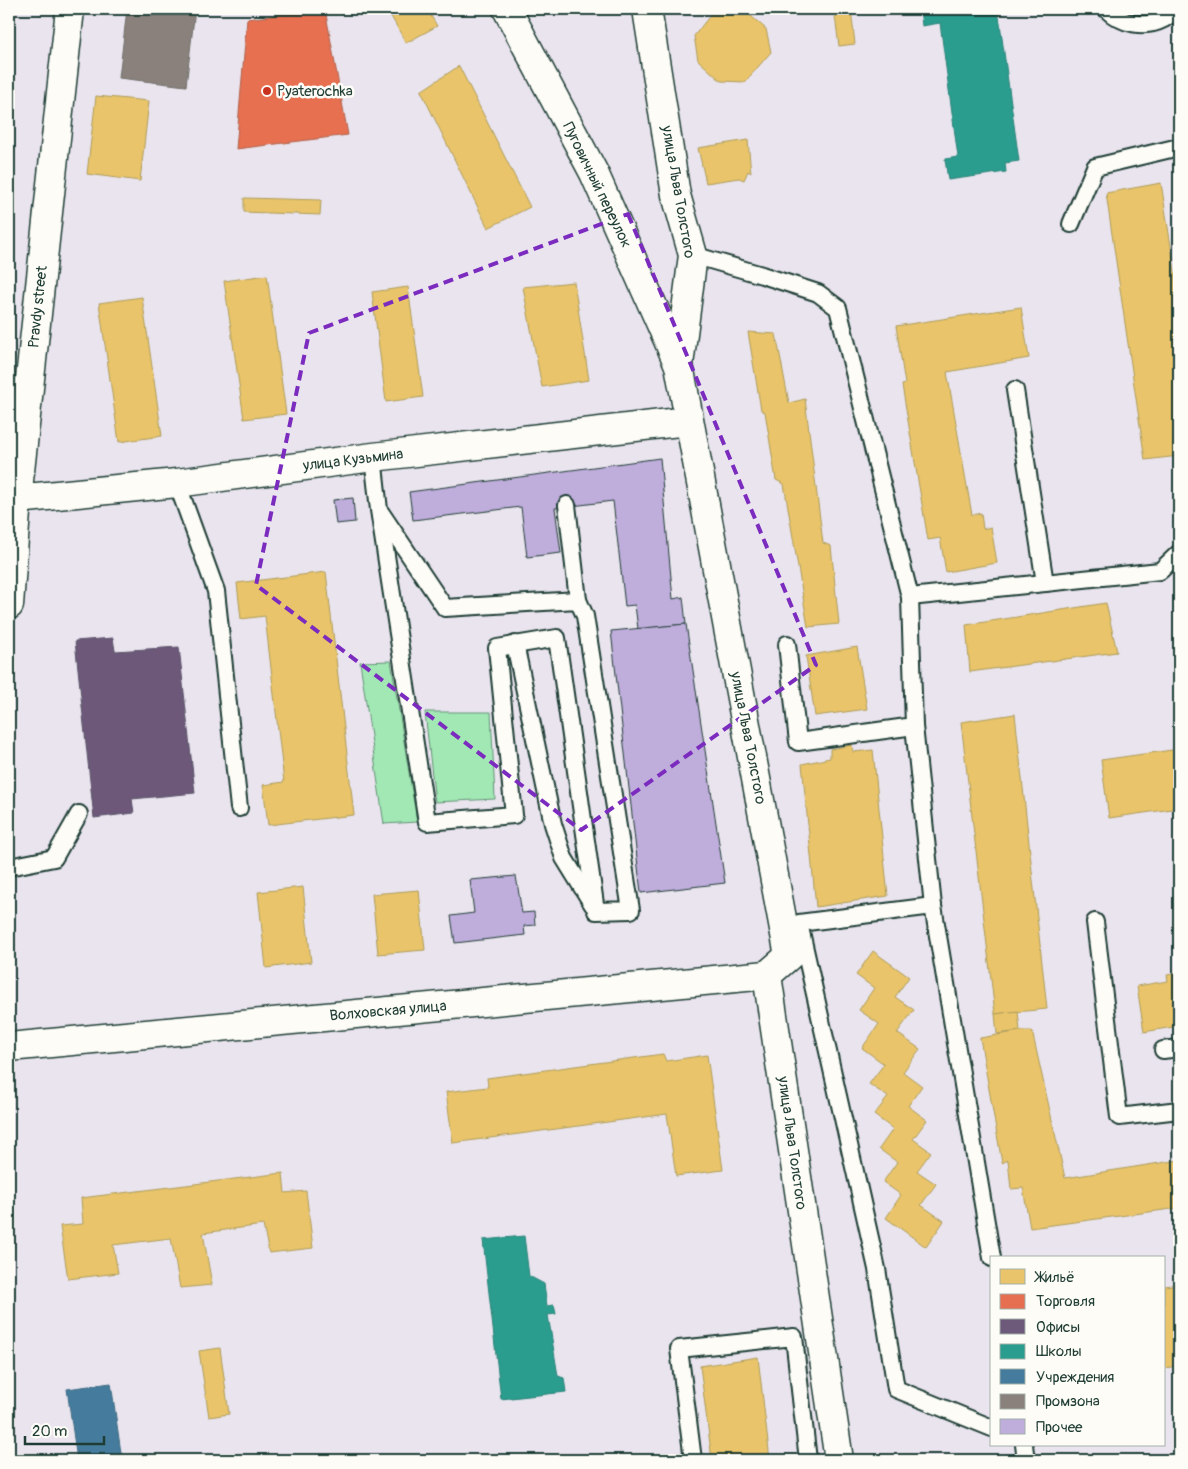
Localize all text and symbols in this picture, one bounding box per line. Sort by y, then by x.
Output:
place label: Pyaterochka [277,82,353,101]
marker: Pyaterochka [261,85,273,97]
street label: Пуговичный переулок [558,119,636,251]
street label: улица Льва Толстого [657,123,699,260]
street label: Pravdy street [24,264,52,349]
street label: улица Кузьмина [301,444,404,476]
street label: улица Льва Толстого [726,669,770,806]
street label: Волховская улица [329,996,447,1026]
street label: улица Льва Толстого [773,1074,811,1211]
legend [990,1256,1166,1446]
text: Жильё [1034,1268,1075,1287]
text: Торговля [1036,1292,1095,1311]
text: Офисы [1036,1318,1080,1337]
text: Школы [1036,1342,1082,1361]
text: Учреждения [1036,1368,1114,1387]
text: Промзона [1036,1392,1100,1411]
scale bar [25,1414,104,1446]
text: Прочее [1036,1418,1083,1437]
text: 20 m [32,1422,67,1441]

